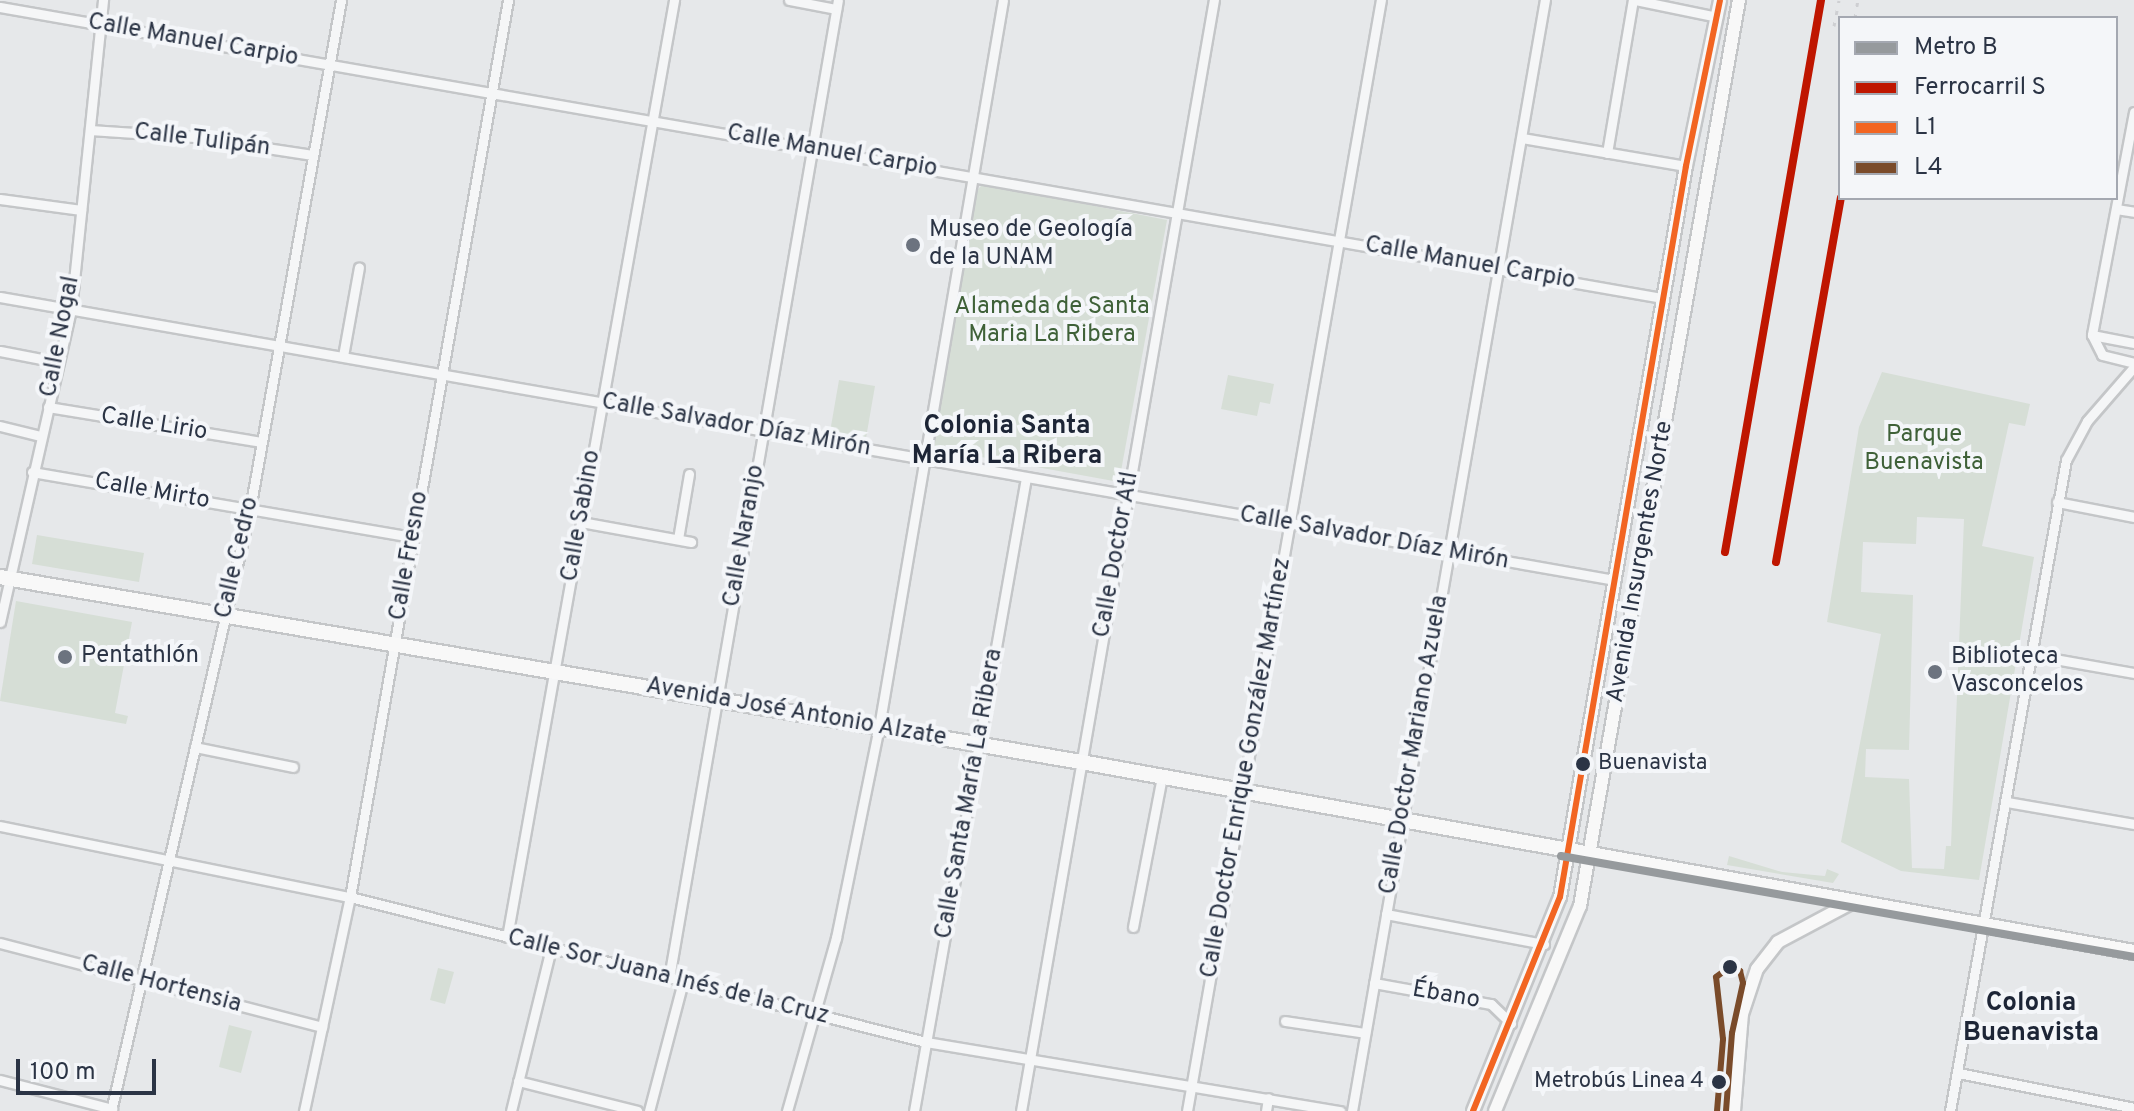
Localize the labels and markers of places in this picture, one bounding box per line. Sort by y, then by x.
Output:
place label: Museo de Geología de la UNAM [929,217,1133,273]
marker: Museo de Geología de la UNAM [904,236,922,254]
place label: Pentathlón [81,643,199,671]
place label: Biblioteca Vasconcelos [1951,644,2084,700]
marker: Pentathlón [56,648,74,666]
marker: Biblioteca Vasconcelos [1926,663,1944,681]
place label: Buenavista [1598,751,1707,777]
marker: Buenavista [1575,756,1591,772]
unlabelled marker [1722,959,1738,975]
place label: Metrobús Linea 4 [1534,1069,1704,1095]
marker: Metrobús Linea 4 [1711,1074,1727,1090]

